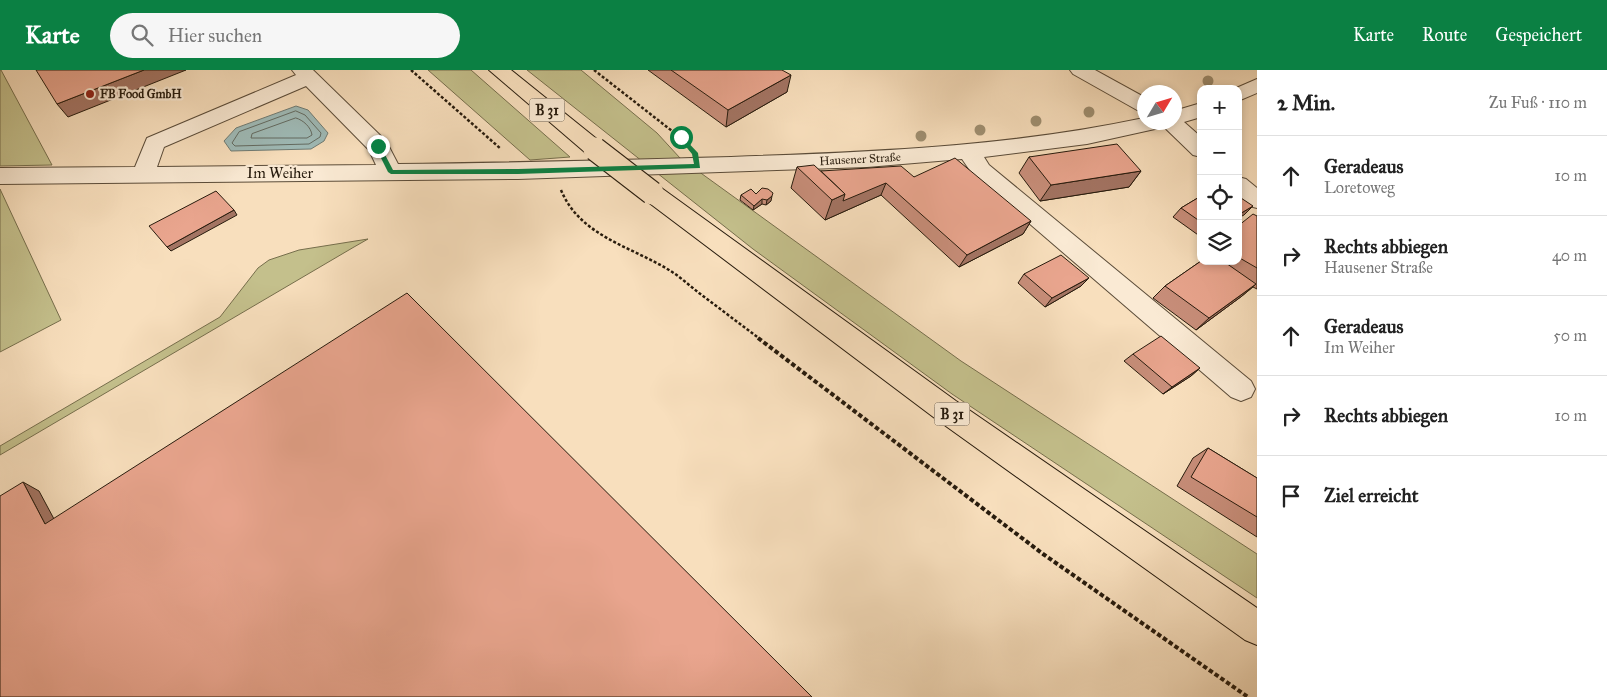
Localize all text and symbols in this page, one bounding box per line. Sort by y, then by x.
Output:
search box [110,13,460,58]
text: Karte [25,20,80,50]
icon: search [128,21,156,49]
text: Hier suchen [168,24,262,47]
text: Karte [1353,24,1394,46]
text: Route [1422,24,1467,46]
text: Gespeichert [1495,24,1582,46]
north arrow [1137,85,1182,130]
map controls [1197,85,1242,265]
button: + [1197,85,1242,130]
place label: FB Food GmbH [100,87,182,101]
marker: FB Food GmbH [84,88,96,100]
text: 2 Min. [1277,90,1335,116]
text: Zu Fuß · 110 m [1489,93,1587,112]
road number: B 31 [530,98,564,122]
route start [670,126,693,149]
button: − [1197,130,1242,175]
route end [367,135,390,158]
street label: Hausener Straße [819,150,901,168]
text: Geradeaus [1324,155,1403,178]
icon: ahead [1277,162,1305,190]
street label: Im Weiher [247,164,314,182]
text: 10 m [1555,166,1587,185]
button: locate [1197,175,1242,220]
text: Loretoweg [1324,178,1395,197]
button: layers [1197,220,1242,265]
text: Rechts abbiegen [1324,235,1448,258]
icon: right [1277,242,1305,270]
text: 40 m [1552,246,1587,265]
text: Hausener Straße [1324,258,1433,277]
text: Geradeaus [1324,315,1403,338]
icon: ahead [1277,322,1305,350]
text: 50 m [1553,326,1587,345]
text: Im Weiher [1324,338,1395,357]
road number: B 31 [934,402,970,426]
icon: right [1277,402,1305,430]
text: Rechts abbiegen [1324,404,1448,427]
text: 10 m [1555,406,1587,425]
icon: arrive [1277,482,1305,510]
text: Ziel erreicht [1324,484,1418,507]

